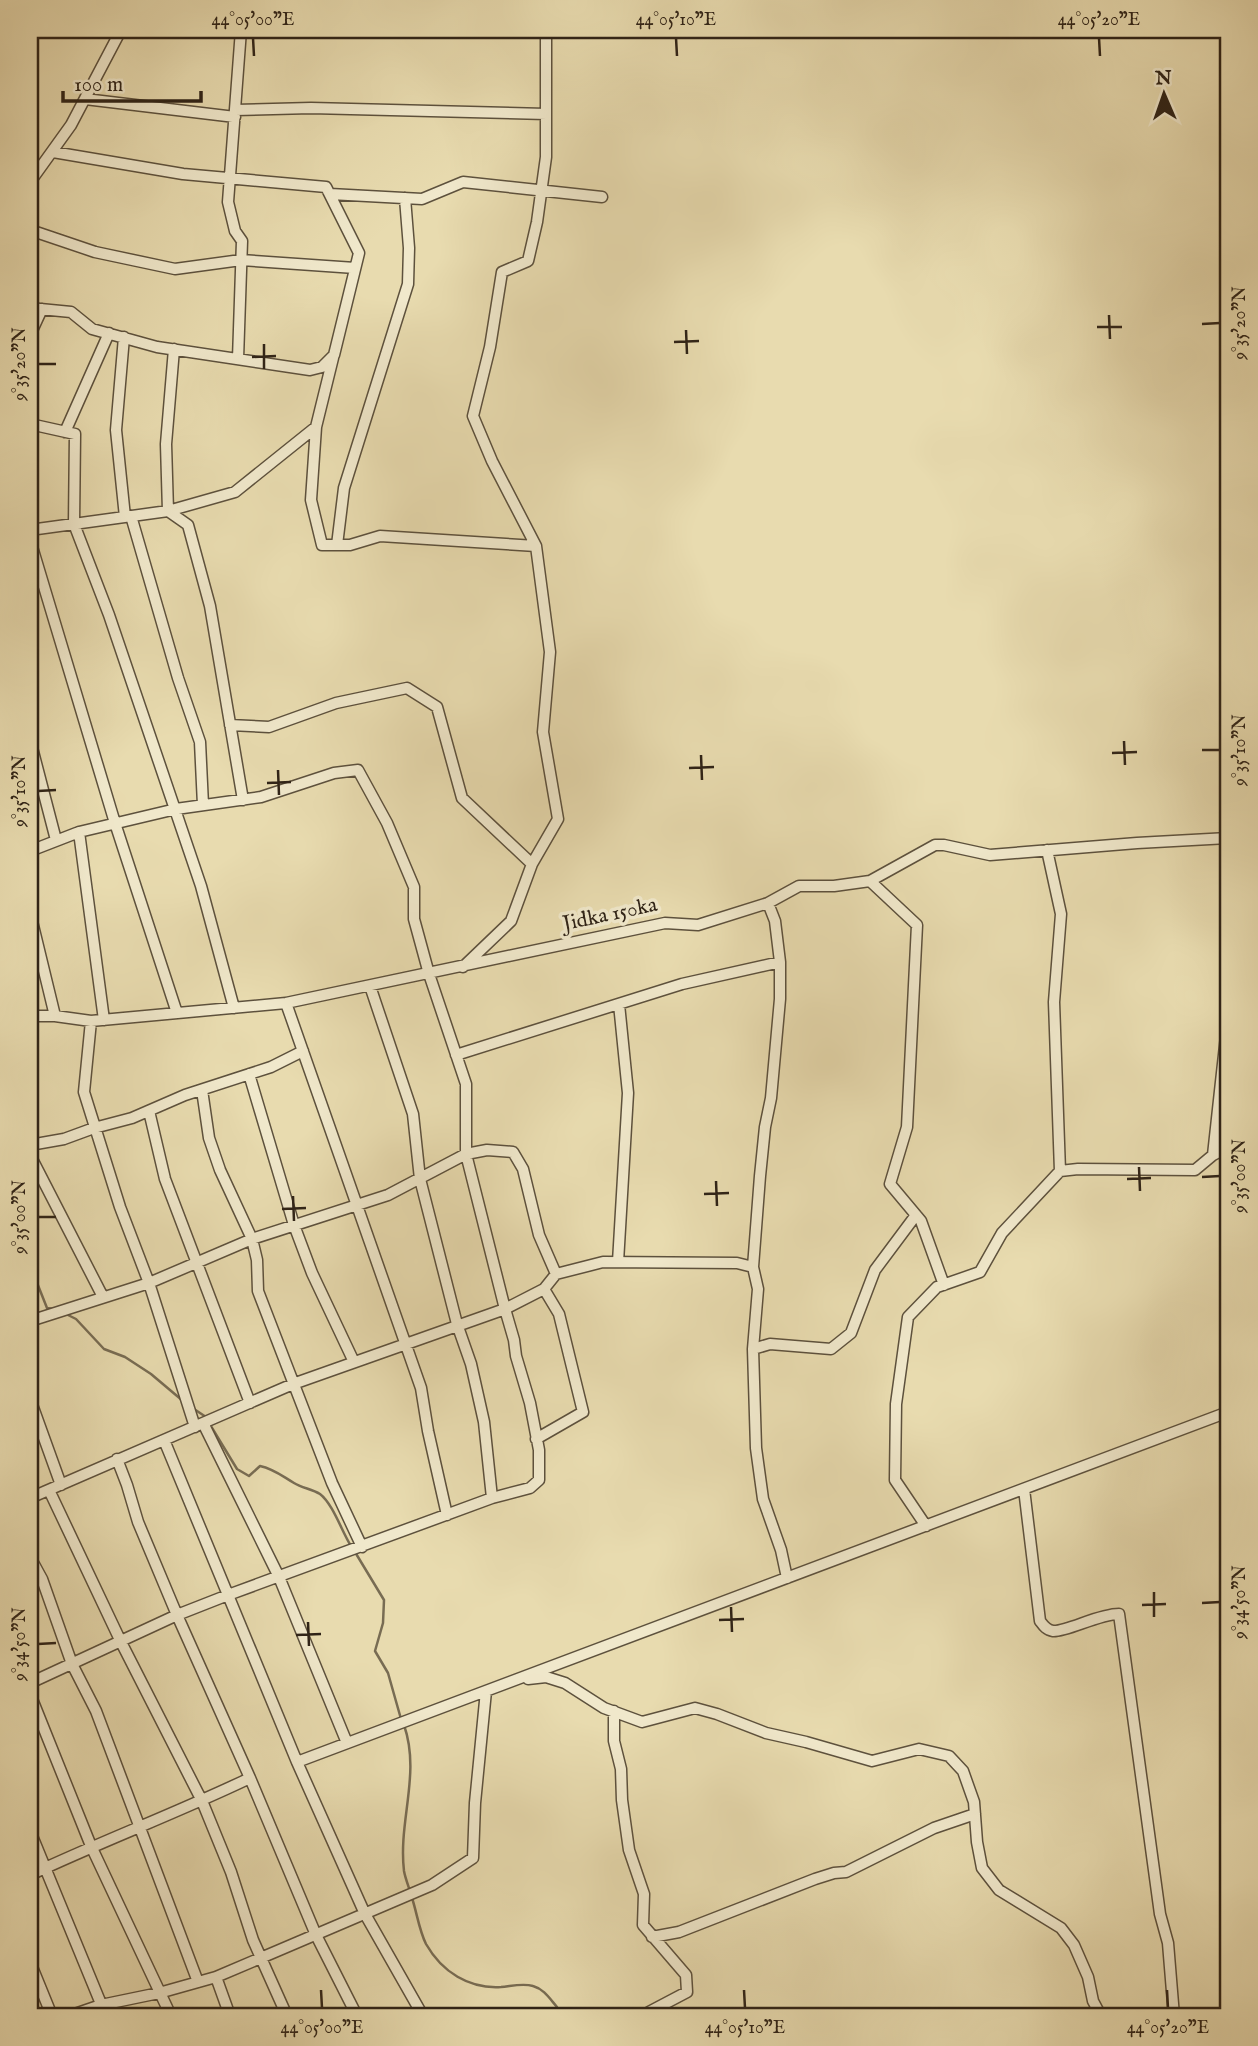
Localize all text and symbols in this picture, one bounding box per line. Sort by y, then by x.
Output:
text: 44°05'00"E [212,9,294,32]
text: 44°05'10"E [636,9,716,32]
text: 44°05'20"E [1058,9,1140,32]
scale bar [63,60,201,104]
north arrow [1128,60,1198,130]
text: N [1154,67,1173,91]
text: 100 m [74,72,123,99]
text: 9°35'20"N [1229,286,1252,361]
text: 9°35'20"N [9,327,32,402]
text: 9°35'10"N [1229,714,1252,787]
text: 9°35'10"N [9,755,32,828]
street label: Jidka 150ka [558,892,661,939]
text: 9°35'00"N [1229,1139,1252,1214]
text: 9°35'00"N [9,1180,32,1255]
text: 9°34'50"N [1229,1565,1252,1640]
text: 9°34'50"N [9,1607,32,1682]
text: 44°05'00"E [281,2017,363,2040]
text: 44°05'10"E [705,2017,785,2040]
text: 44°05'20"E [1127,2017,1209,2040]

